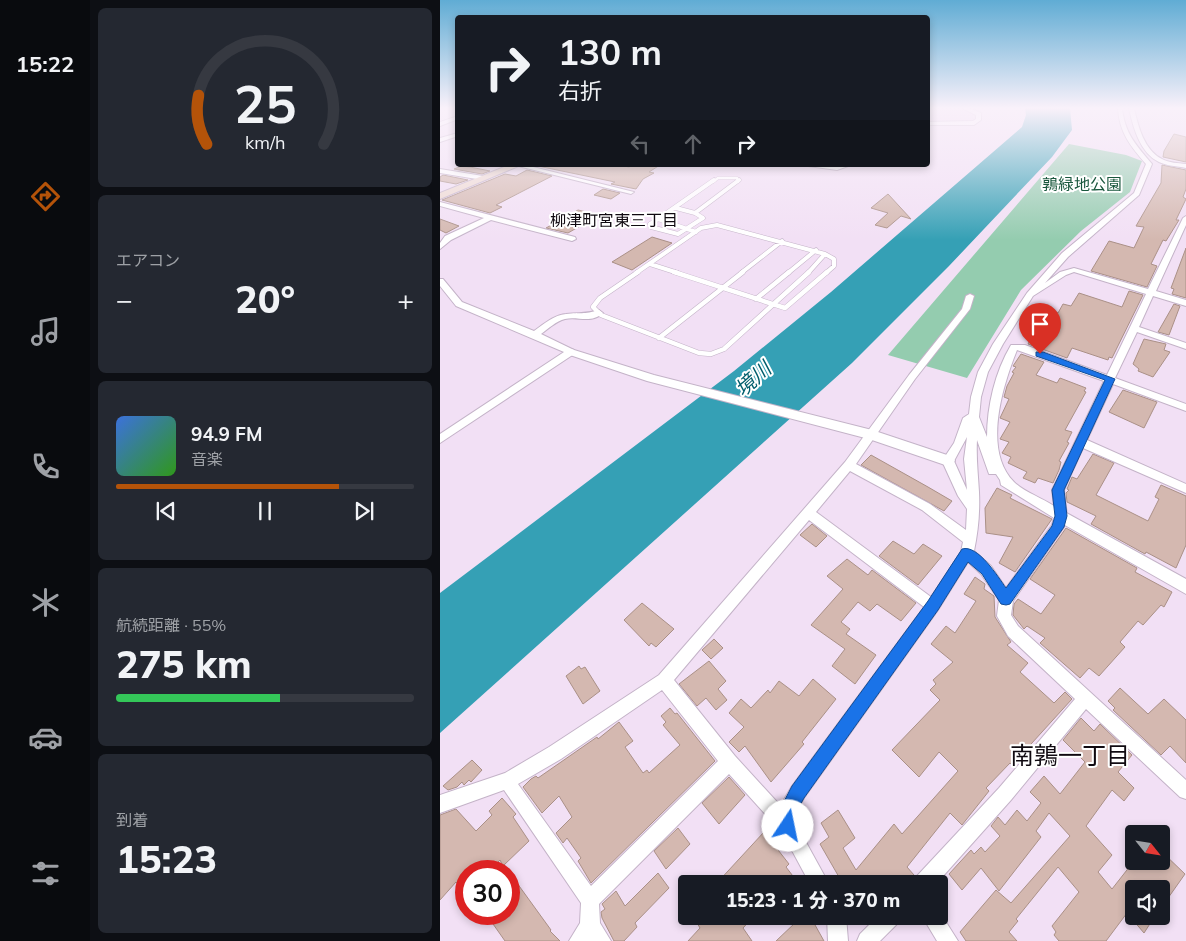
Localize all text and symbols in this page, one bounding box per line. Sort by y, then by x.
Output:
text: 130 m [558,30,662,74]
icon: right [475,35,540,100]
text: 15:22 [16,50,74,78]
text: 25 [234,71,296,136]
text: 右折 [558,77,602,105]
icon: left [626,130,654,158]
icon: ahead [679,130,707,158]
icon: right [732,130,760,158]
text: km/h [245,131,285,153]
park label: 鶉緑地公園 [1042,174,1122,194]
icon: directions [28,179,63,214]
district label: 柳津町宮東三丁目 [550,210,678,230]
text: エアコン [116,250,180,270]
text: 20° [235,275,295,323]
text: − [116,282,133,317]
text: + [397,282,414,317]
pin [1019,303,1061,354]
icon: arrive [1026,310,1054,338]
icon: music [28,314,63,349]
water label: 境川 [729,355,777,401]
text: 94.9 FM [191,422,263,446]
icon: phone [28,449,63,484]
text: 音楽 [191,449,223,469]
icon: previous [152,497,180,525]
icon: pause [251,497,279,525]
icon: next [350,497,378,525]
icon: climate [28,585,63,620]
text: 航続距離 · 55% [116,615,226,635]
text: 275 km [116,640,252,688]
icon: car [28,720,63,755]
district label: 南鶉一丁目 [1010,740,1130,770]
position arrow [761,799,813,851]
text: 到着 [116,810,148,830]
north arrow [1125,825,1170,870]
map controls [1125,825,1170,925]
text: 15:23 [116,835,217,883]
icon: filters [28,856,63,891]
speed limit sign: 30 [455,860,520,925]
button: sound [1125,880,1170,925]
text: 15:23 · 1 分 · 370 m [726,888,900,912]

